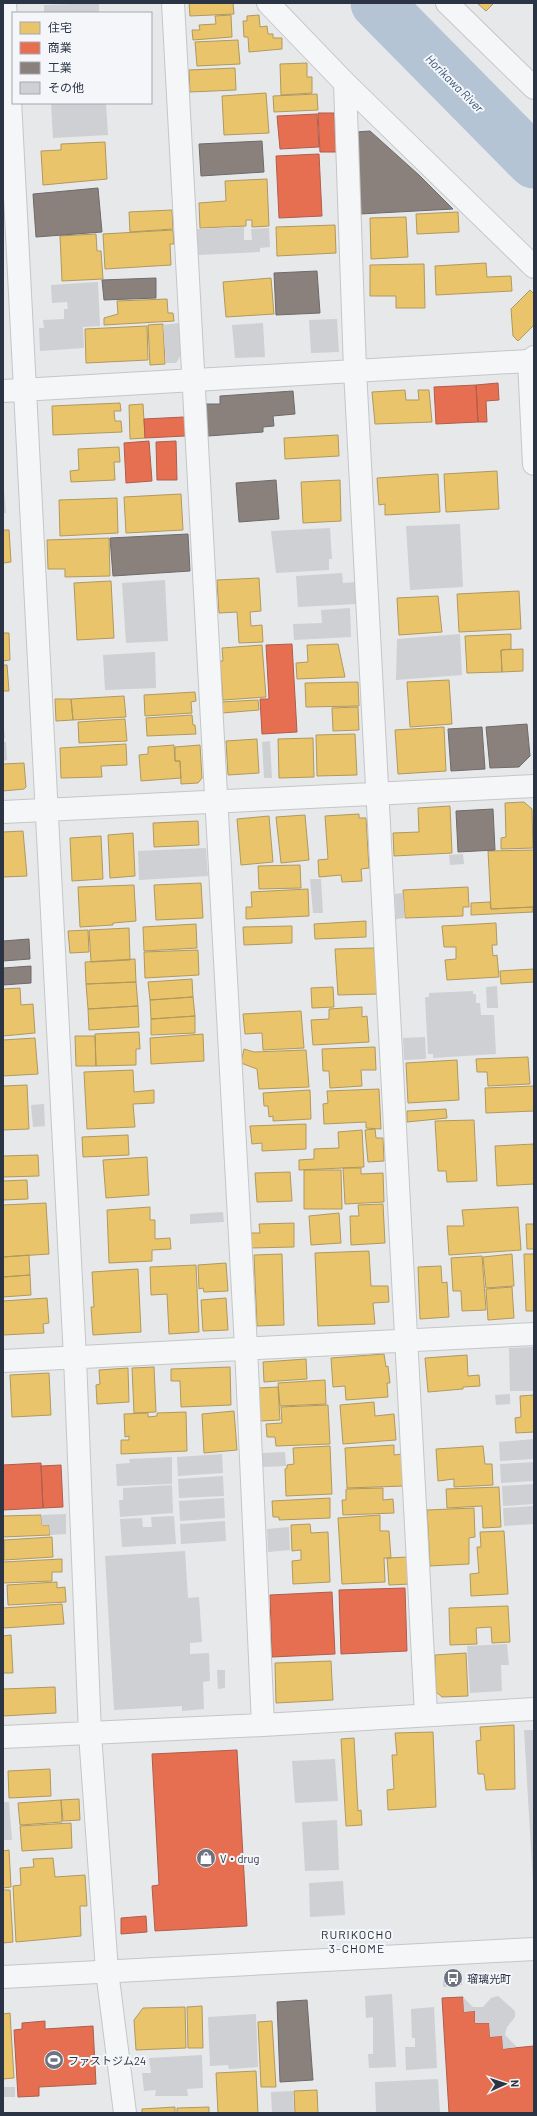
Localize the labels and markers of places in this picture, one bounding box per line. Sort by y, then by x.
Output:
shop icon: V・drug [195,1847,217,1869]
place label: V・drug [220,1852,259,1865]
bus stop icon: 瑠璃光町 [442,1967,464,1989]
place label: 瑠璃光町 [467,1972,511,1985]
sports icon: ファストジム24 [43,2049,65,2071]
place label: ファストジム24 [68,2054,146,2067]

